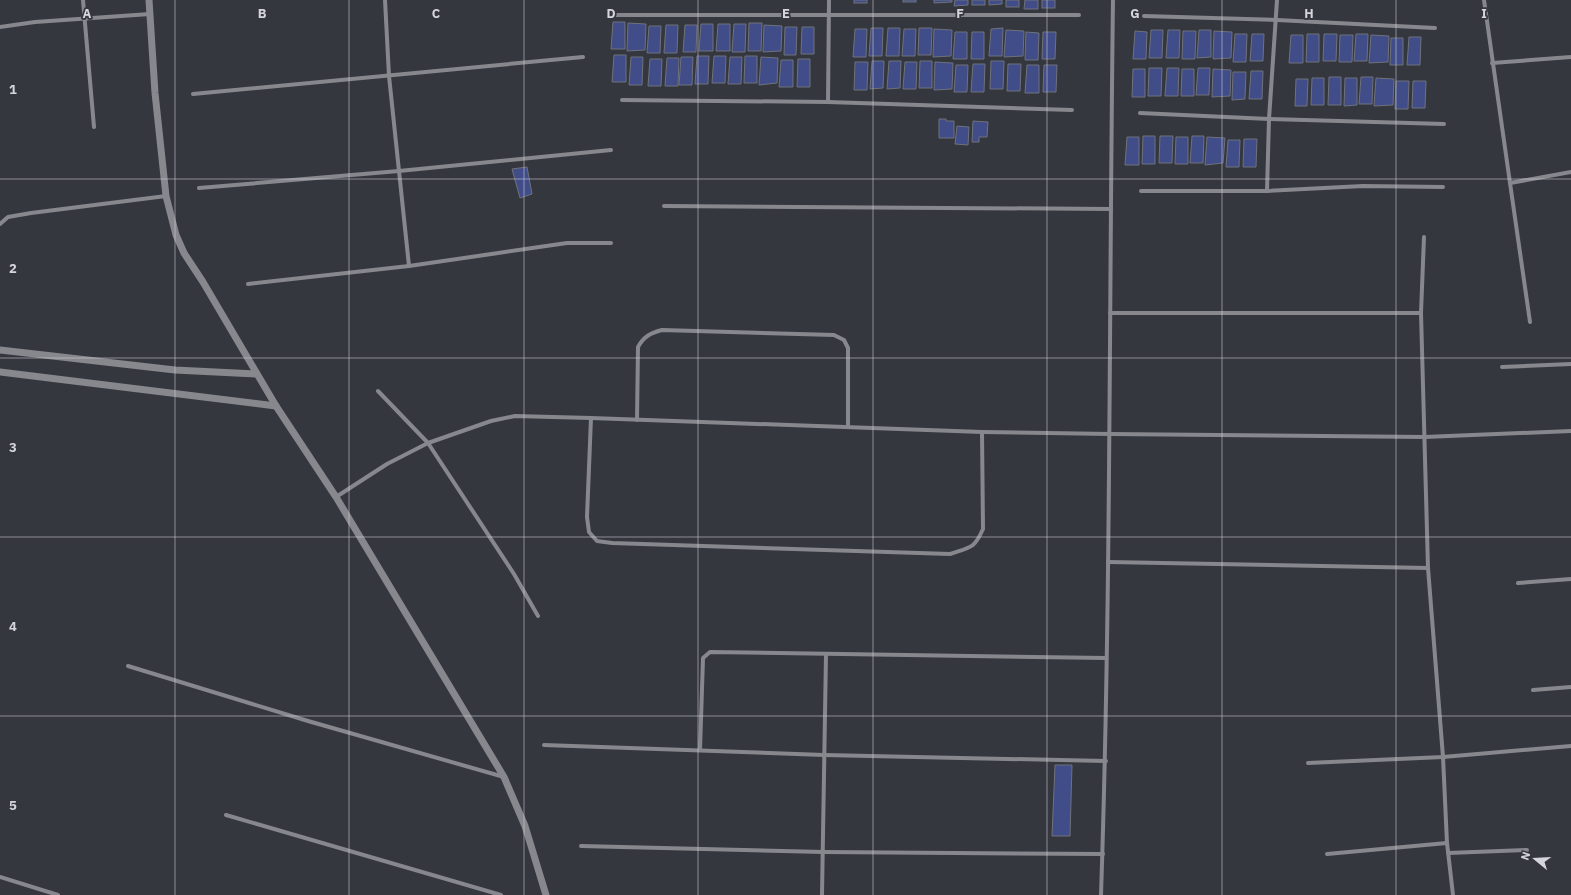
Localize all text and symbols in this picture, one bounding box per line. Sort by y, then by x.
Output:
text: A [83,5,92,22]
text: B [258,5,267,22]
text: C [432,5,441,22]
text: D [606,5,616,22]
text: E [782,5,790,22]
text: F [956,5,964,22]
text: G [1130,5,1140,22]
text: H [1304,5,1314,22]
text: I [1481,5,1487,22]
text: 1 [9,81,17,98]
text: 2 [9,260,17,277]
text: 3 [9,439,17,456]
text: 4 [9,618,17,635]
text: 5 [9,797,17,814]
north arrow [1515,839,1555,879]
text: N [1518,850,1533,862]

